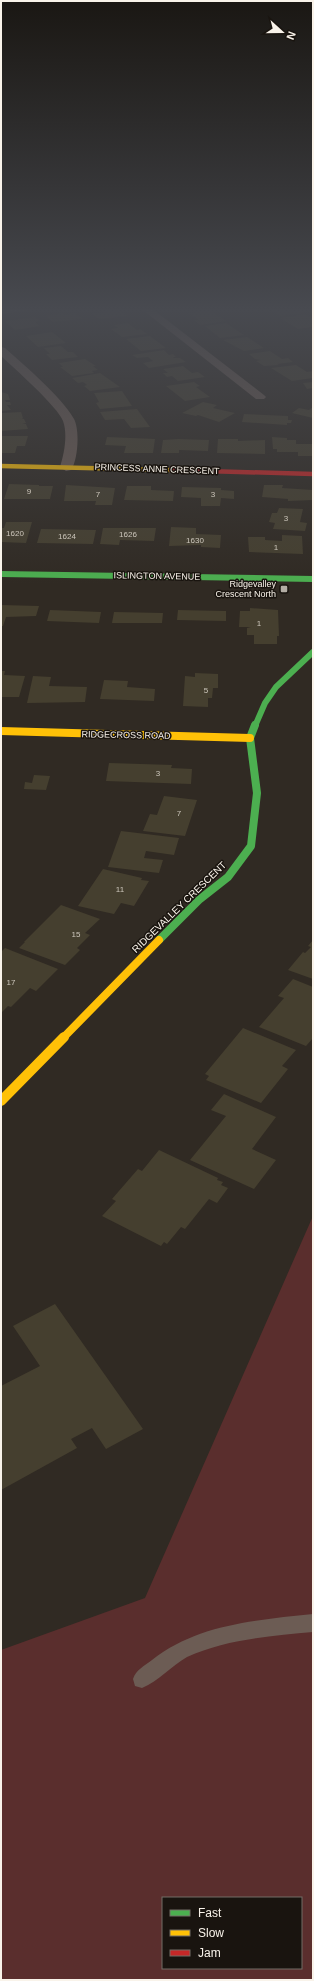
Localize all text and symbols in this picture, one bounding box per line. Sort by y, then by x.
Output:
north arrow [262,12,302,52]
text: N [284,30,298,41]
street label: PRINCESS ANNE CRESCENT [94,462,220,476]
house number: 9 [27,487,32,496]
house number: 7 [96,490,101,499]
house number: 3 [211,490,216,499]
house number: 3 [284,514,289,523]
house number: 1620 [6,529,24,538]
house number: 1626 [119,530,137,539]
house number: 1624 [58,532,76,541]
house number: 1630 [186,536,204,545]
house number: 1 [274,543,279,552]
street label: ISLINGTON AVENUE [114,570,200,582]
place label: Ridgevalley Crescent North [215,579,276,599]
marker: Ridgevalley Crescent North [279,584,289,594]
house number: 1 [257,619,262,628]
house number: 5 [204,686,209,695]
street label: RIDGECROSS ROAD [81,729,171,741]
house number: 3 [156,769,161,778]
house number: 7 [177,809,182,818]
street label: RIDGEVALLEY CRESCENT [130,859,228,955]
house number: 11 [116,885,125,894]
house number: 15 [72,930,81,939]
house number: 17 [7,978,16,987]
legend [162,1897,302,1969]
text: Fast [198,1906,222,1920]
text: Slow [198,1926,224,1940]
text: Jam [198,1946,221,1960]

